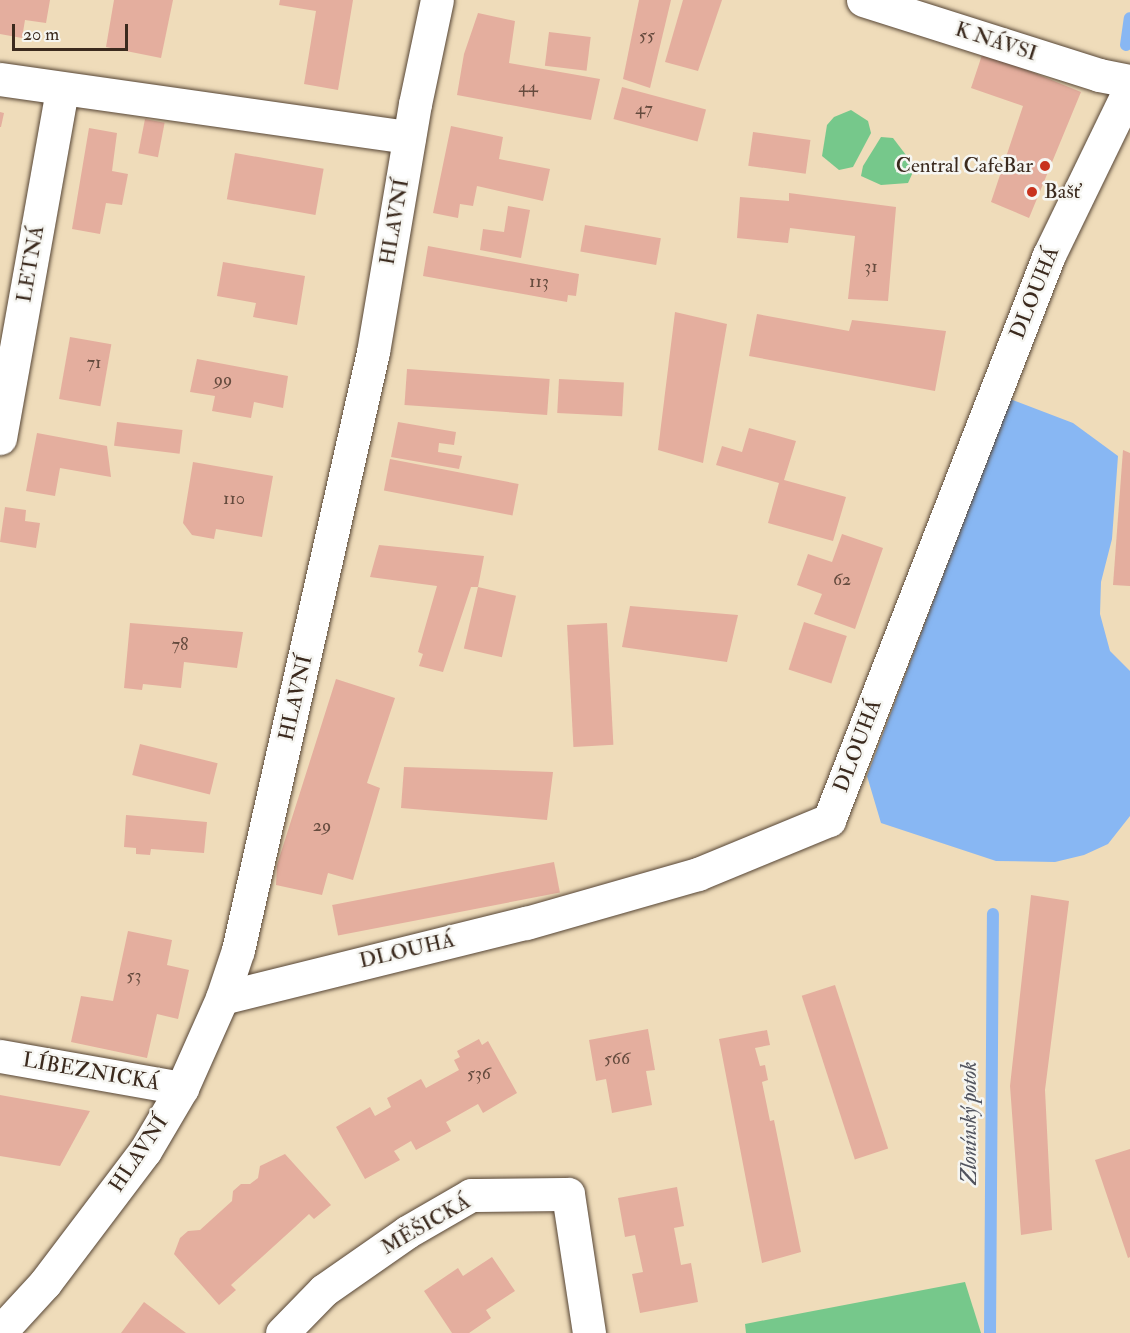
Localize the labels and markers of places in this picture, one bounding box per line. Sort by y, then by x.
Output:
place label: Central CafeBar [896,153,1033,179]
marker: Central CafeBar [1038,159,1052,173]
place label: Bašť [1044,179,1080,205]
marker: Bašť [1025,185,1039,199]

